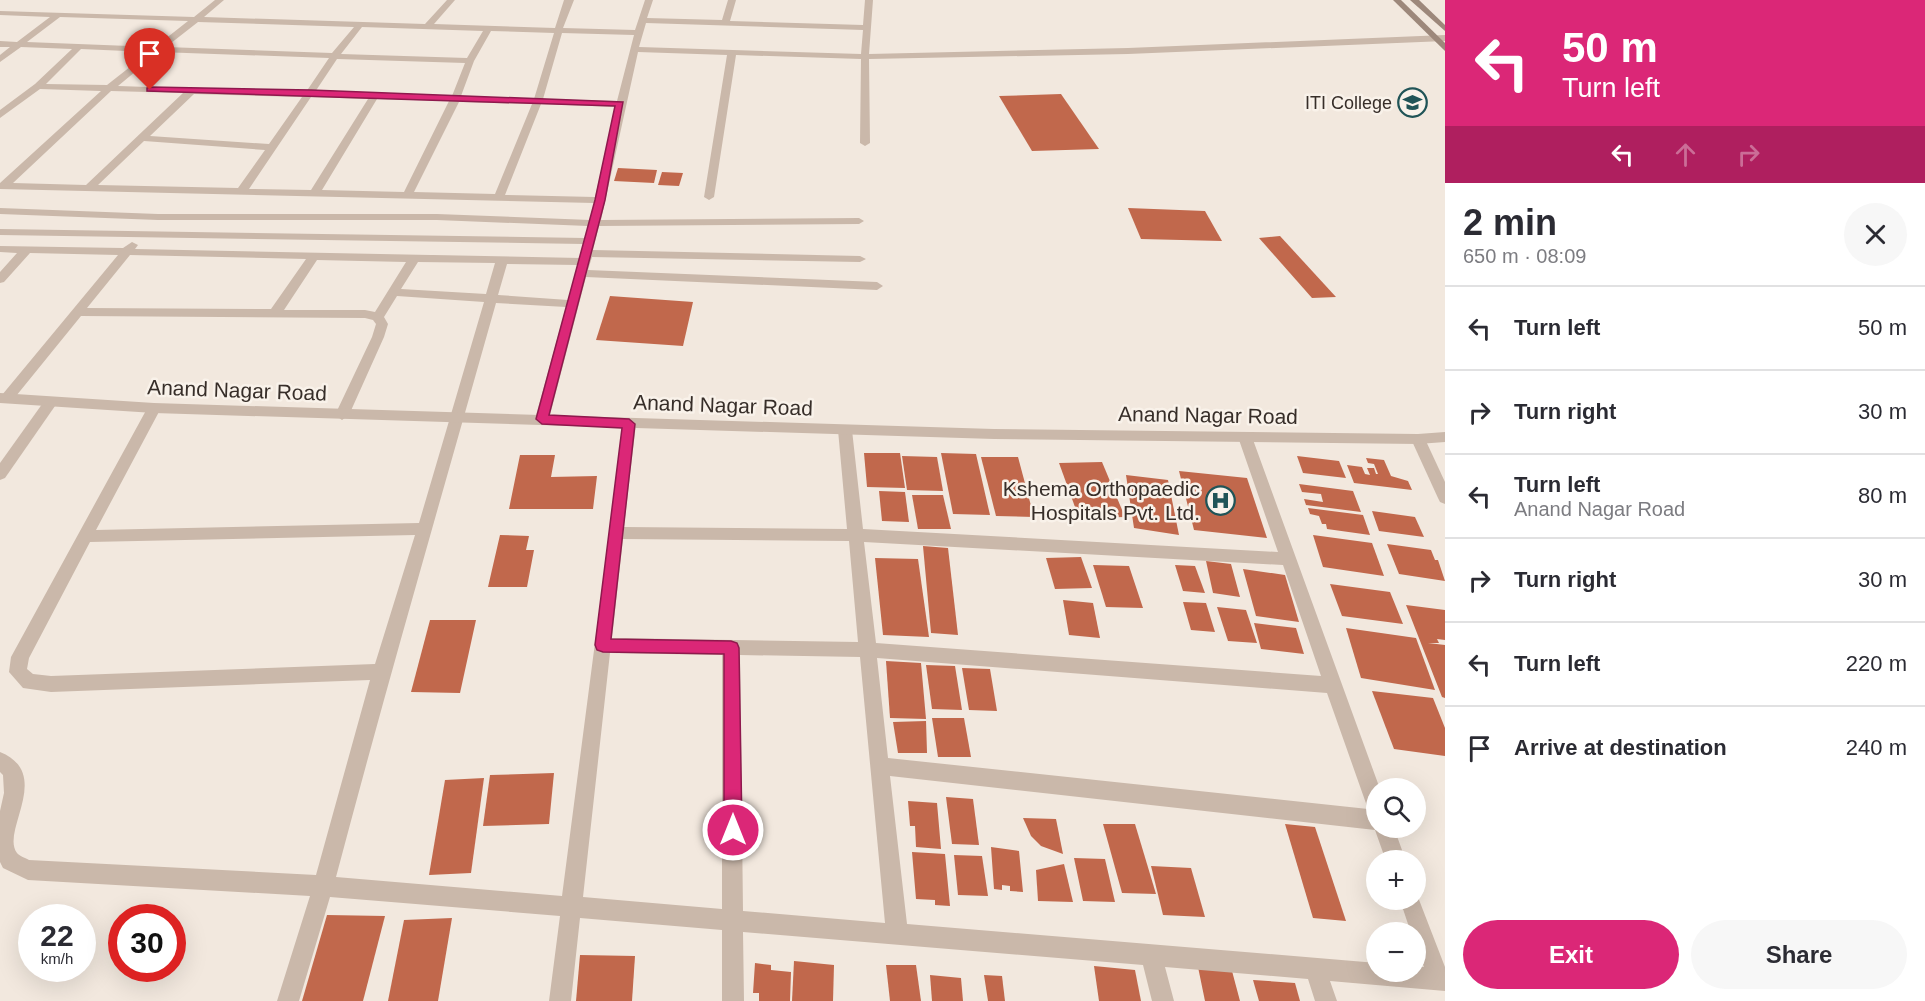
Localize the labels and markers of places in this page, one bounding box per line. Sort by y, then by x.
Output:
pin [124,28,175,90]
school or university icon: ITI College [1397,87,1429,119]
place label: ITI College [1305,93,1392,113]
place label: Kshema Orthopaedic Hospitals Pvt. Ltd. [1003,477,1200,524]
hospital icon: Kshema Orthopaedic Hospitals Pvt. Ltd. [1205,484,1237,516]

